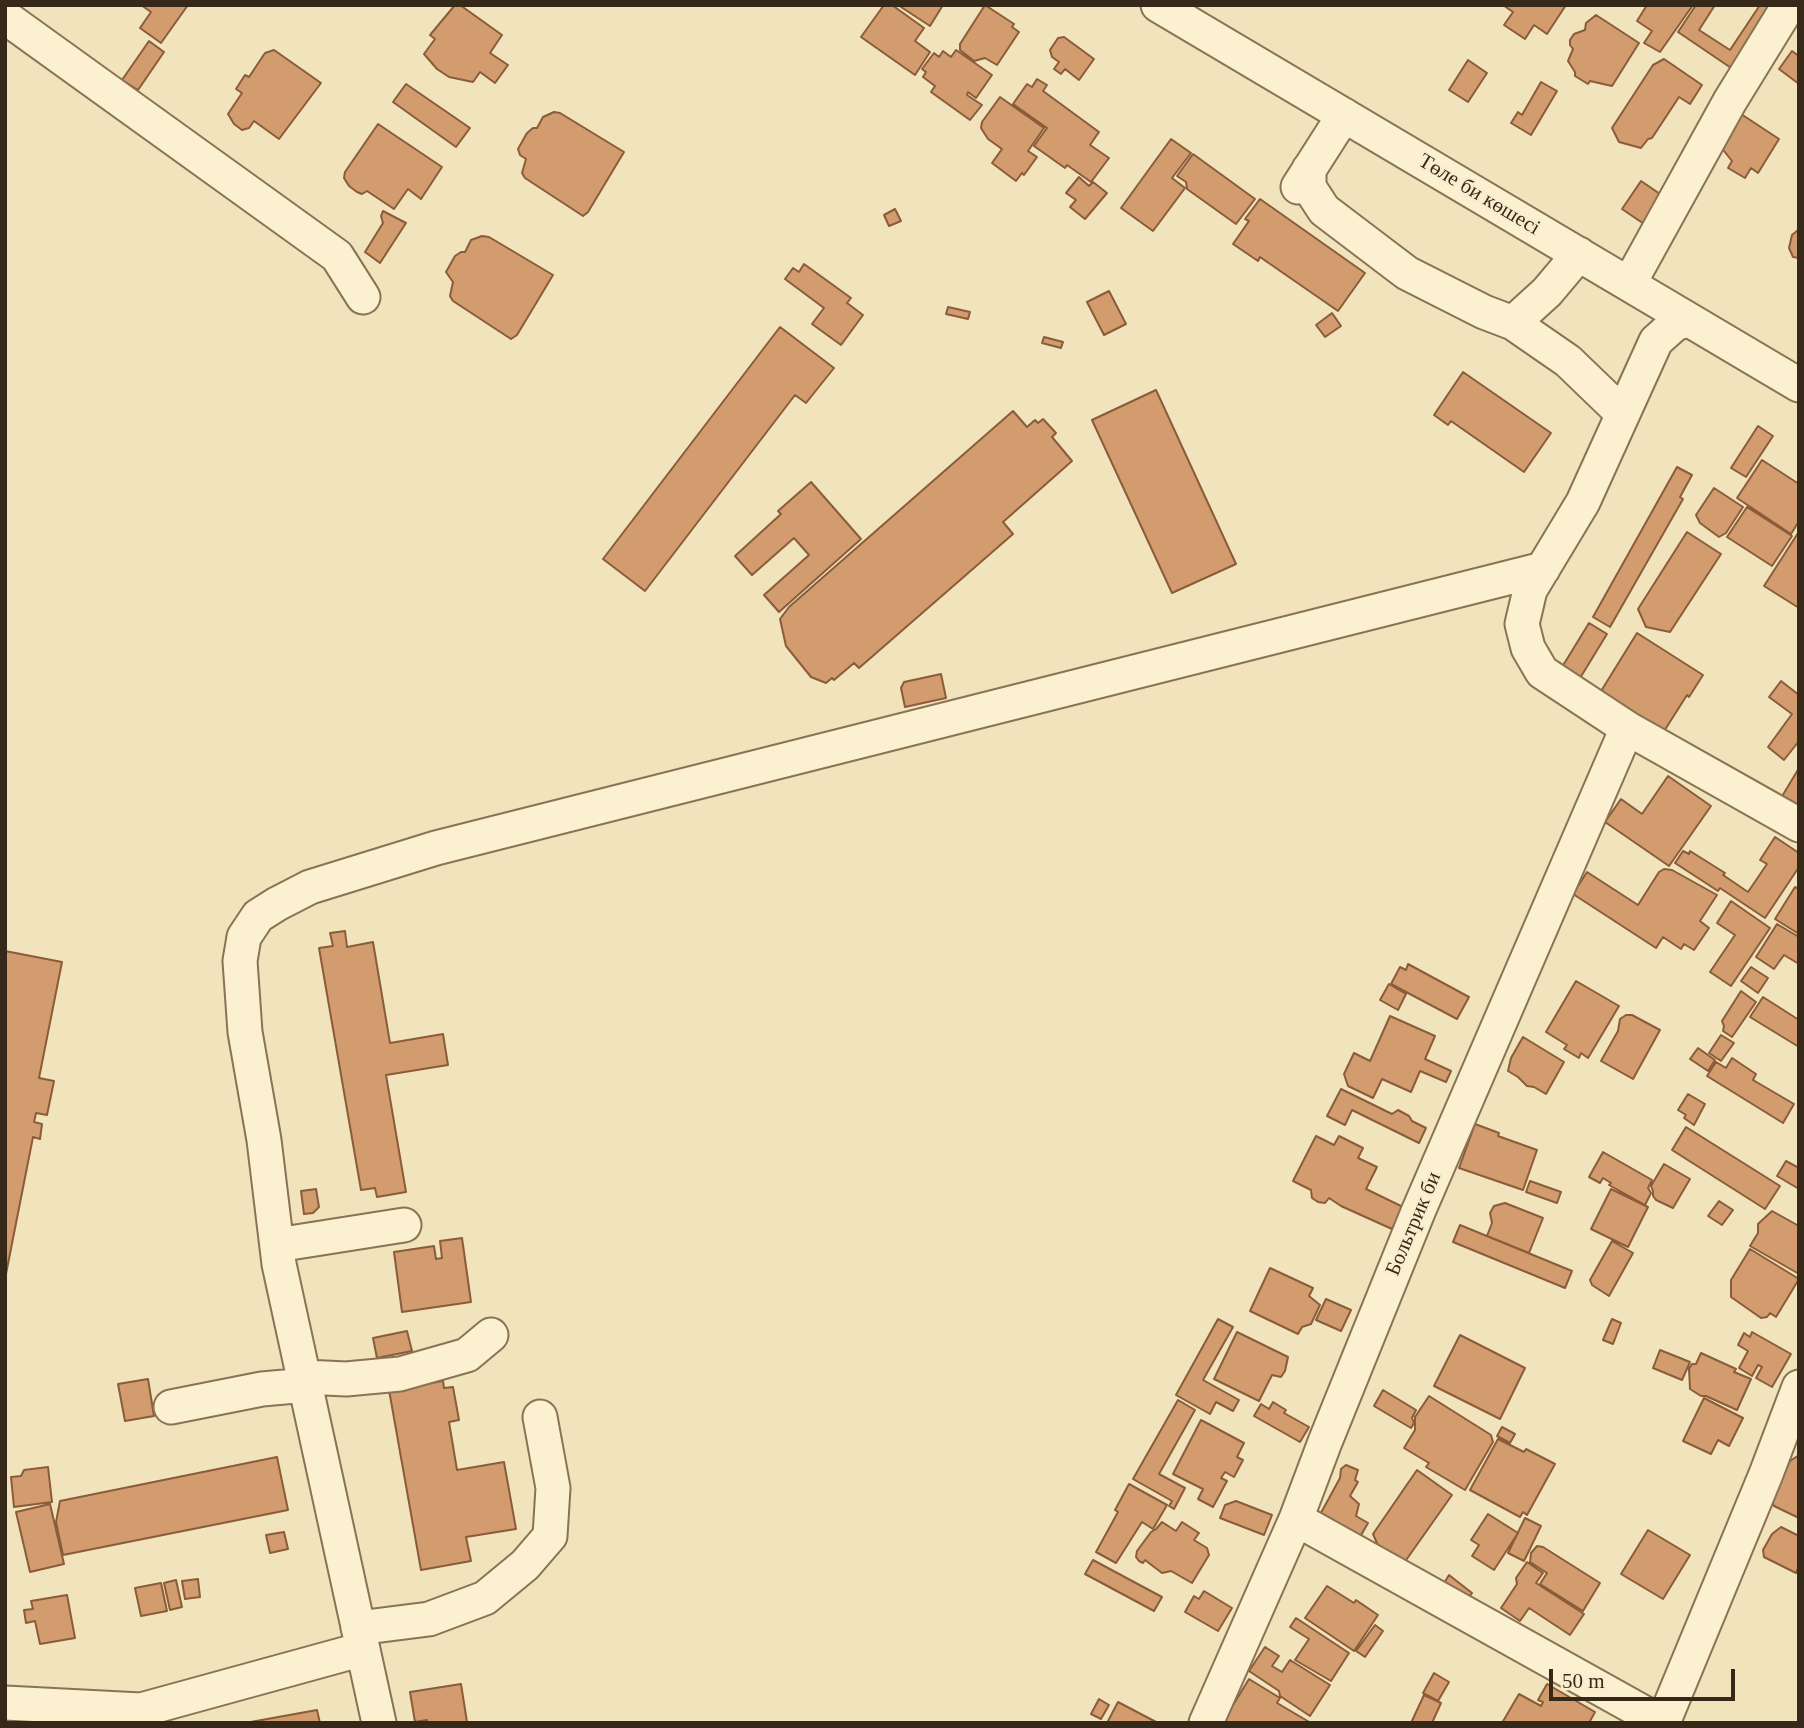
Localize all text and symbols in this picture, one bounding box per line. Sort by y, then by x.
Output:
street label: Төле би көшесі [1414,149,1544,241]
street label: Больтрик би [1381,1168,1447,1280]
scale bar [1552,1654,1738,1698]
text: 50 m [1562,1669,1605,1693]

